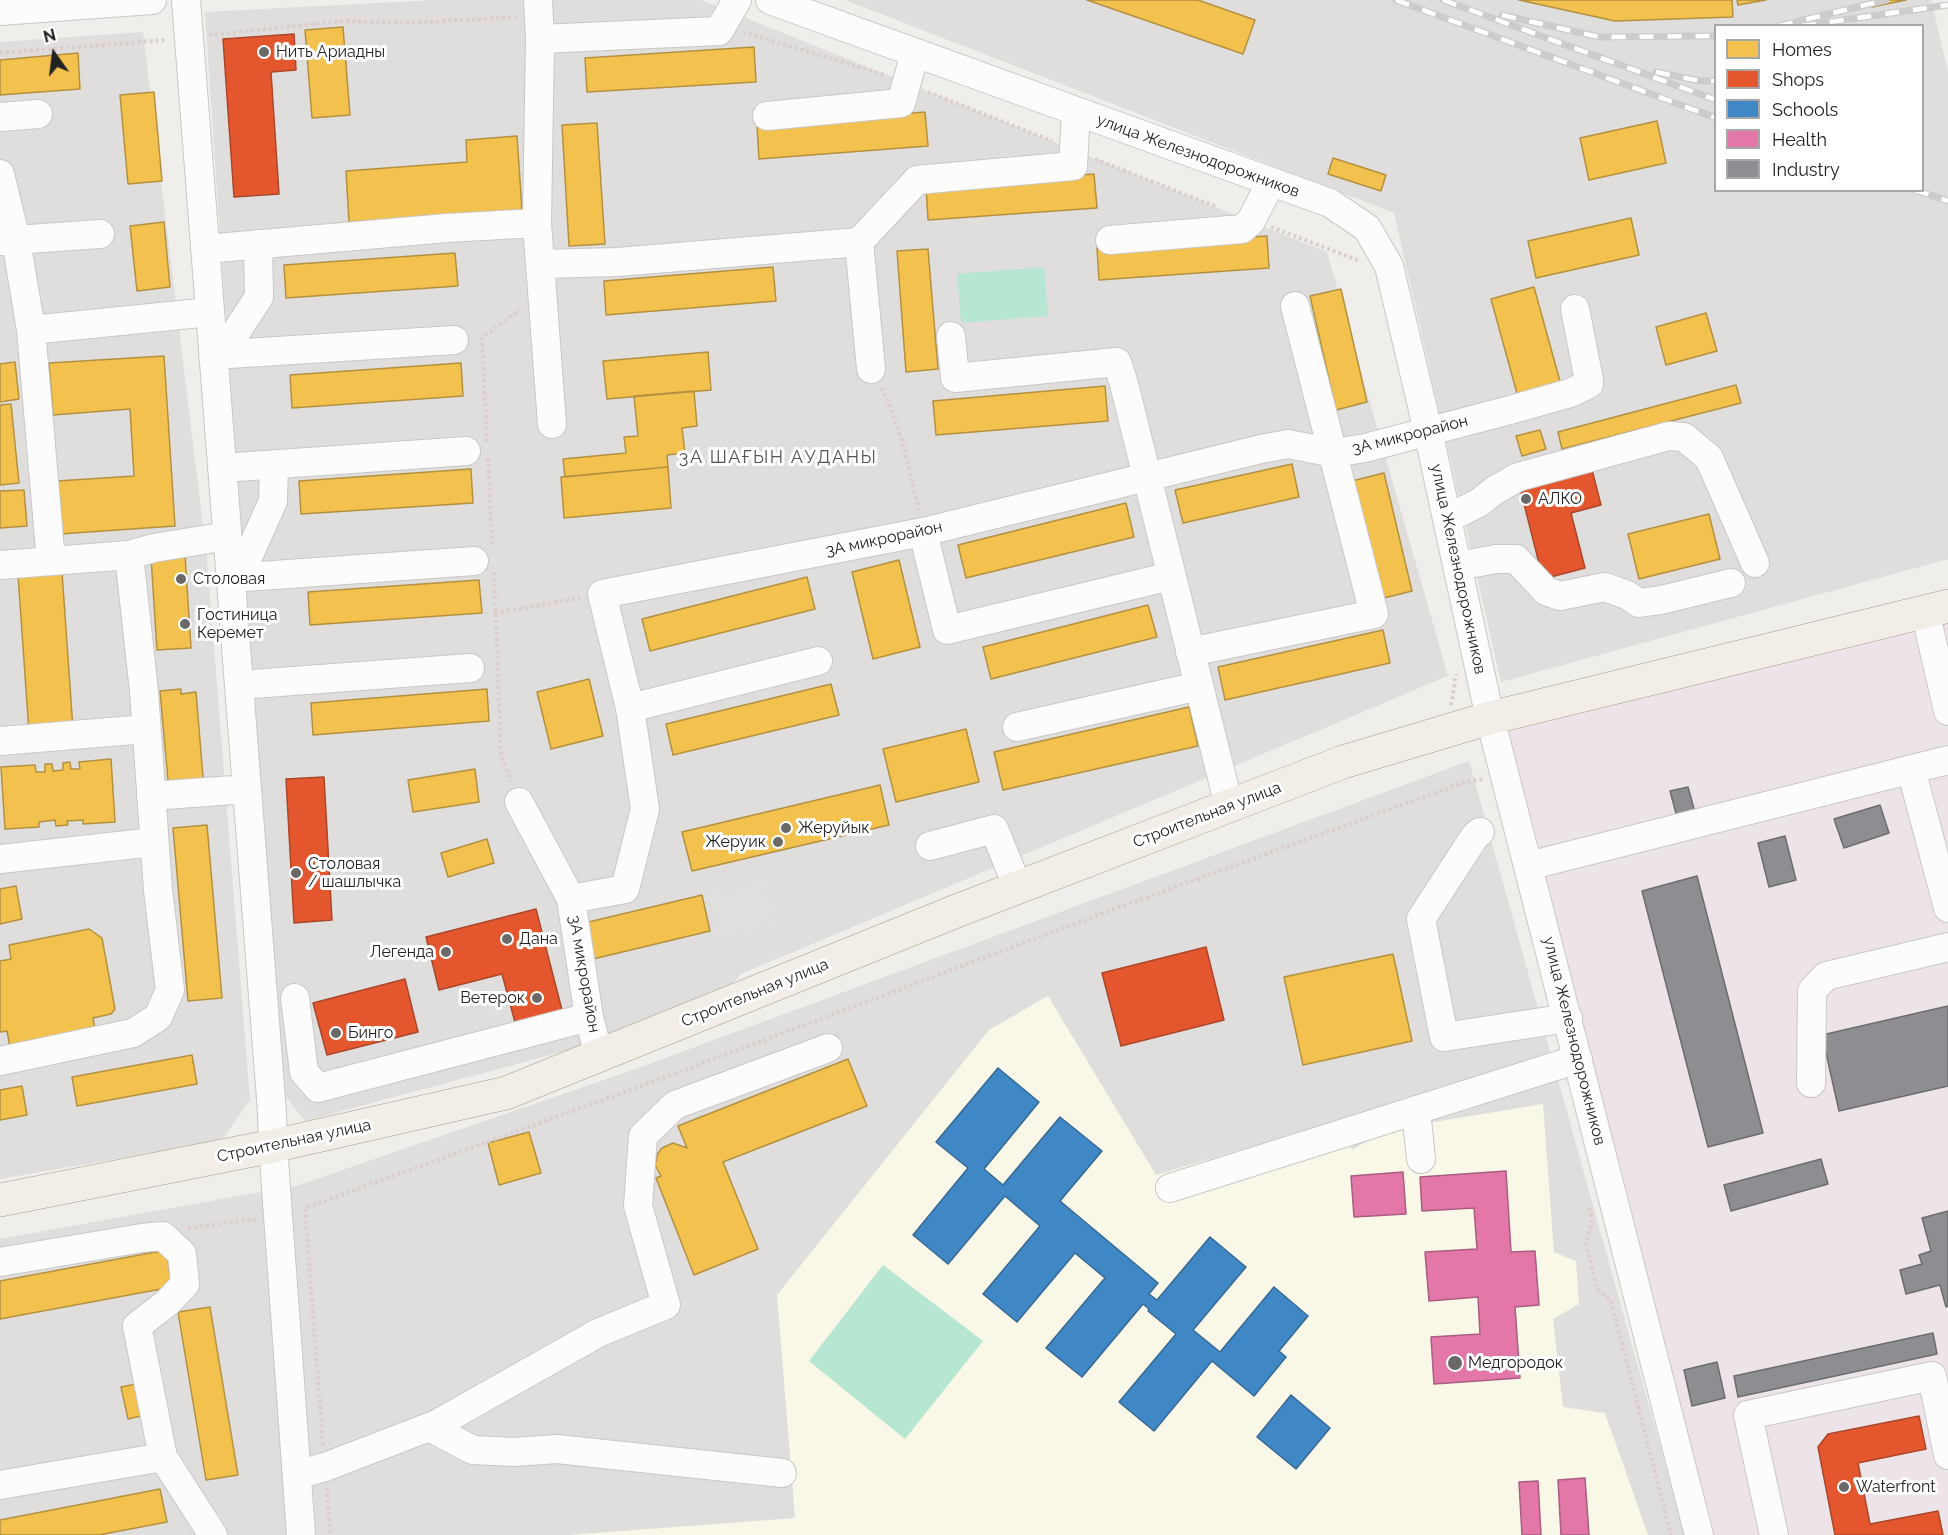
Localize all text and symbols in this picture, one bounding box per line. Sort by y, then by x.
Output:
north arrow [24,24,84,84]
legend [1714,24,1924,192]
text: N [41,25,58,47]
text: Homes [1772,39,1832,60]
place label: Нить Ариадны [276,42,385,62]
marker: Нить Ариадны [257,45,271,59]
text: Shops [1772,69,1824,90]
text: Schools [1772,99,1838,120]
street label: улица Железнодорожников [1094,110,1302,202]
text: Health [1772,129,1827,150]
text: Industry [1772,159,1840,180]
street label: 3А микрорайон [1350,411,1470,459]
district label: 3А ШАҒЫН АУДАНЫ [679,447,877,469]
street label: улица Железнодорожников [1426,462,1490,676]
place label: АЛКО [1538,489,1582,509]
marker: АЛКО [1519,492,1533,506]
street label: 3А микрорайон [824,517,944,561]
place label: Столовая [193,569,265,589]
marker: Столовая [174,572,188,586]
place label: Гостиница Керемет [197,605,278,643]
marker: Гостиница Керемет [178,617,192,631]
street label: Строительная улица [1130,778,1284,852]
place label: Жеруйык [798,818,870,838]
marker: Жеруйык [779,821,793,835]
place label: Жеруик [705,832,766,852]
marker: Жеруик [771,835,785,849]
place label: Столовая / шашлычка [308,854,401,892]
marker: Столовая / шашлычка [289,866,303,880]
street label: 3А микрорайон [564,914,604,1034]
place label: Дана [519,929,558,949]
marker: Дана [500,932,514,946]
street label: улица Железнодорожников [1539,935,1609,1147]
place label: Легенда [370,942,434,962]
marker: Легенда [439,945,453,959]
street label: Строительная улица [679,955,831,1031]
place label: Ветерок [460,988,525,1008]
marker: Ветерок [530,991,544,1005]
place label: Бинго [348,1023,393,1043]
marker: Бинго [329,1026,343,1040]
street label: Строительная улица [215,1115,373,1167]
place label: Медгородок [1468,1353,1563,1373]
marker: Медгородок [1446,1354,1464,1372]
place label: Waterfront [1856,1477,1936,1497]
marker: Waterfront [1837,1480,1851,1494]

